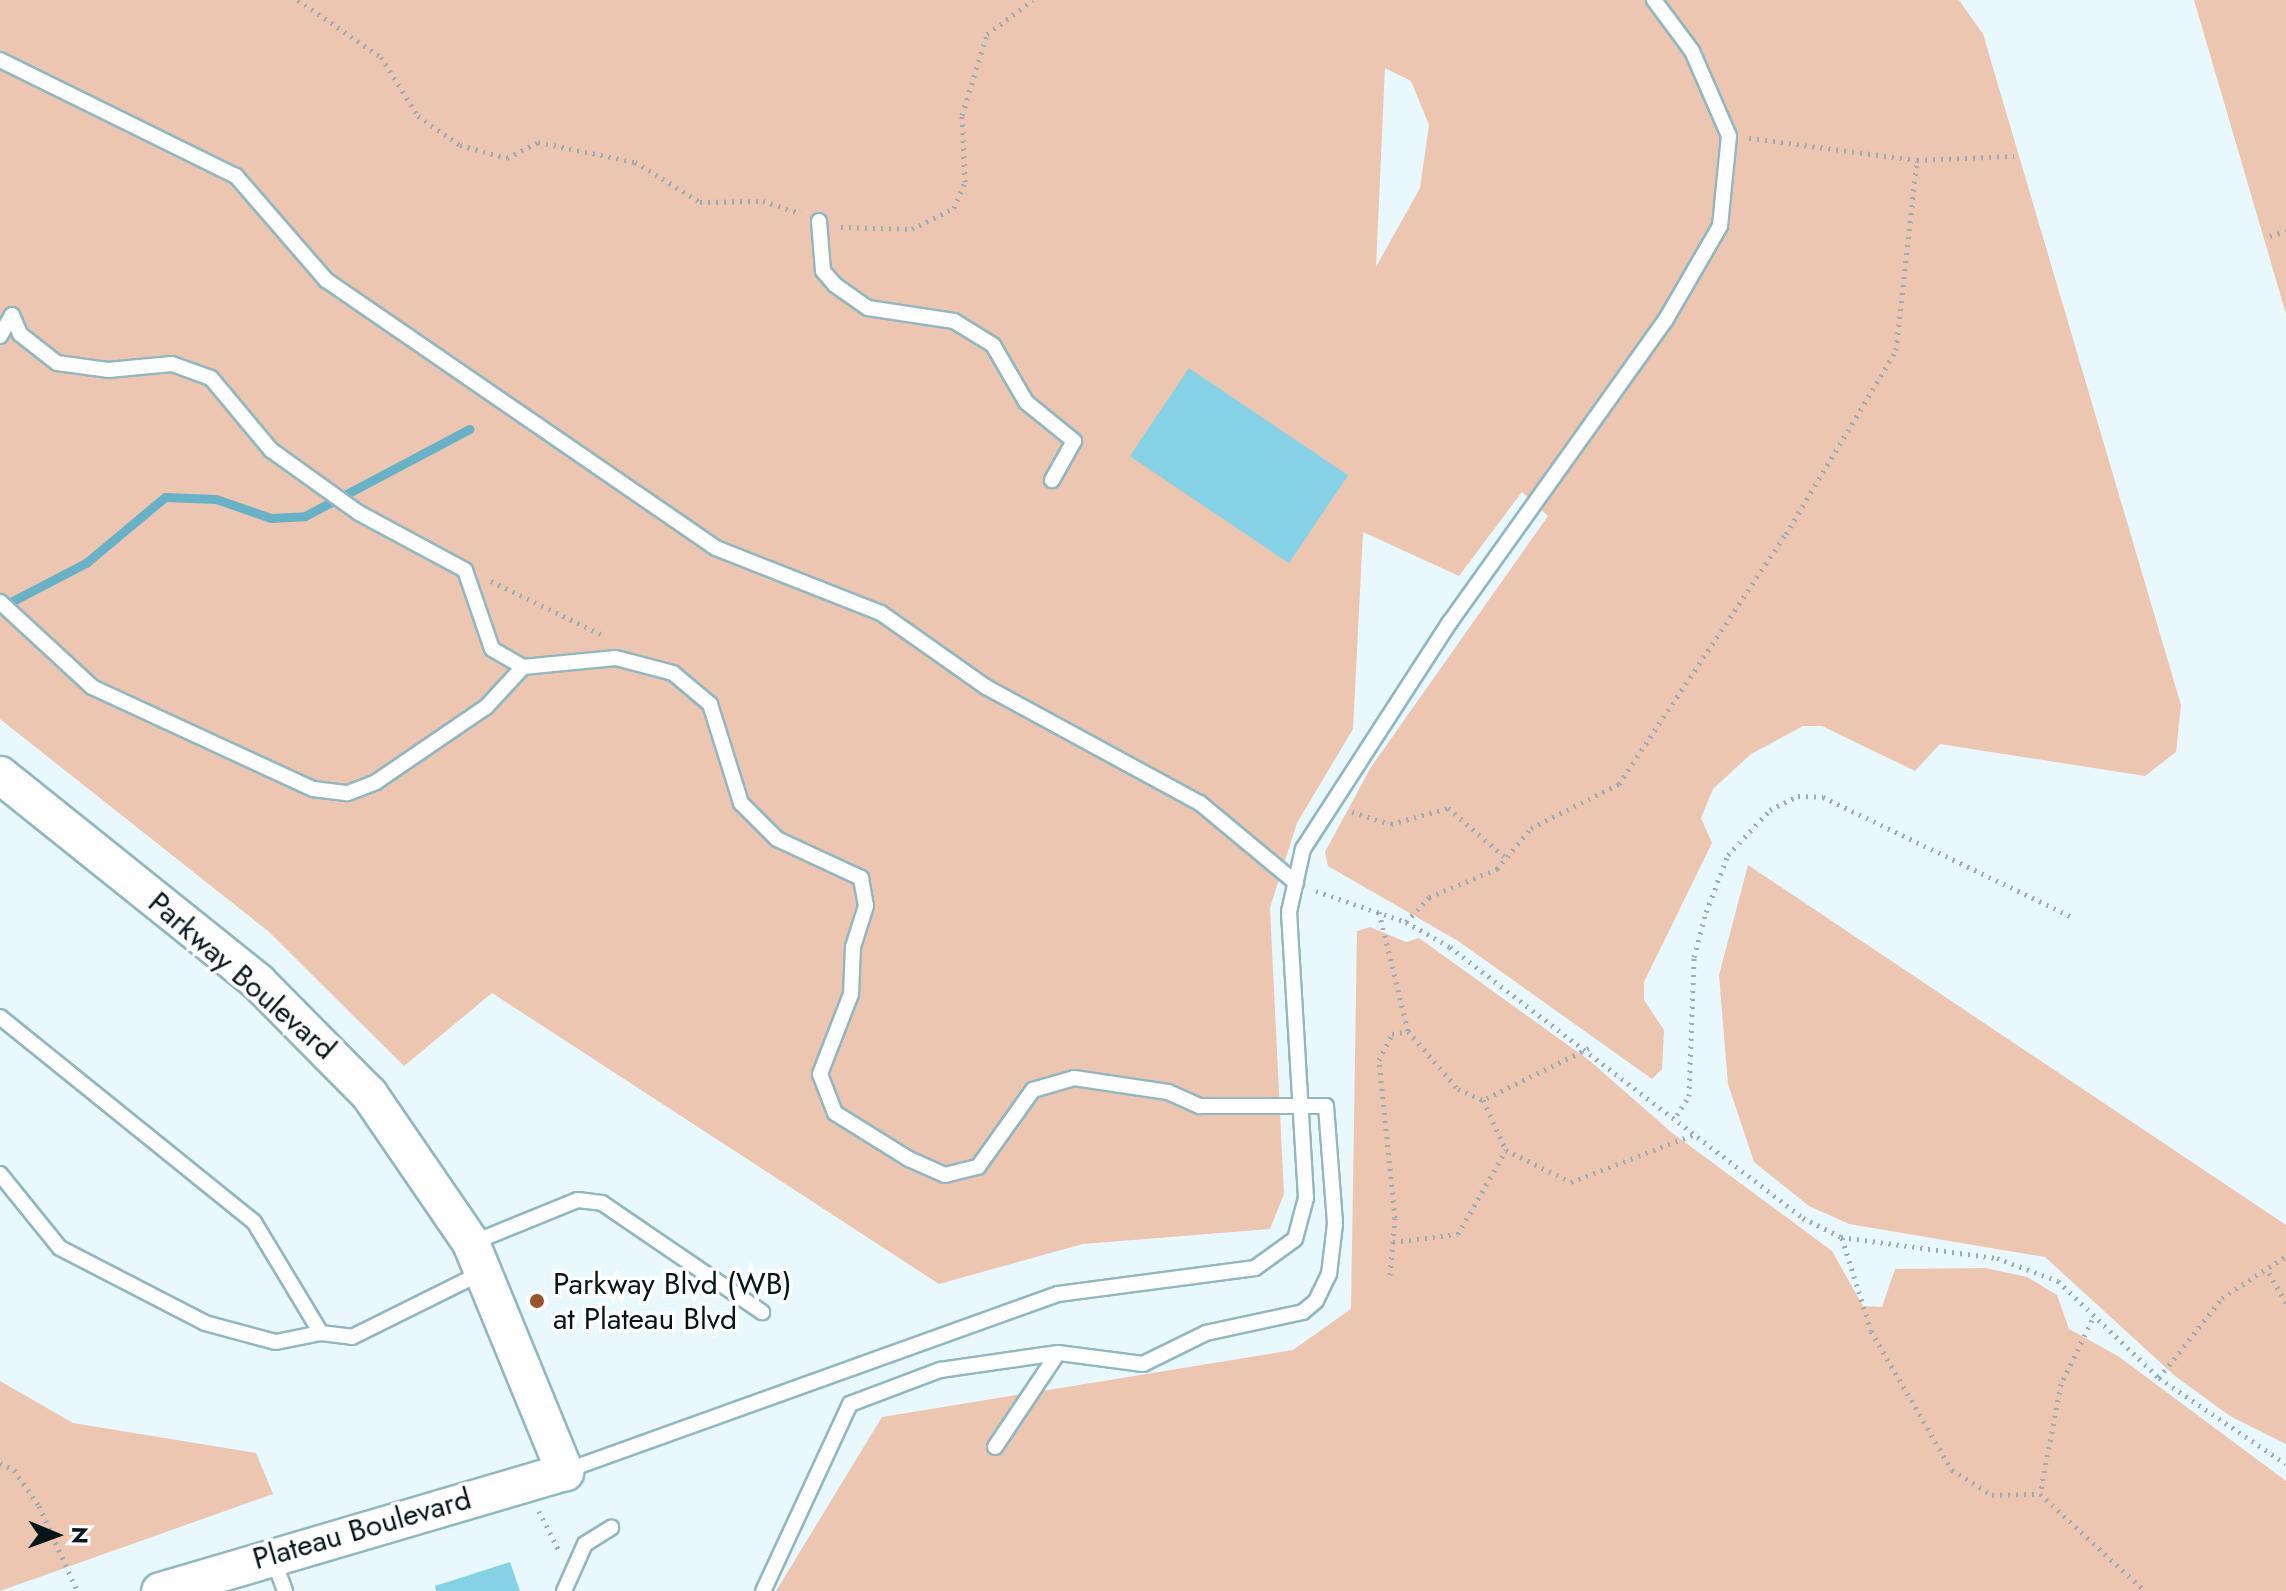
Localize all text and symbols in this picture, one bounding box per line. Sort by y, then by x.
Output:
street label: Parkway Boulevard [141,885,343,1067]
place label: Parkway Blvd (WB) at Plateau Blvd [553,1266,792,1336]
marker: Parkway Blvd (WB) at Plateau Blvd [528,1292,546,1310]
street label: Plateau Boulevard [249,1481,475,1577]
north arrow [16,1495,96,1575]
text: N [64,1526,96,1544]

